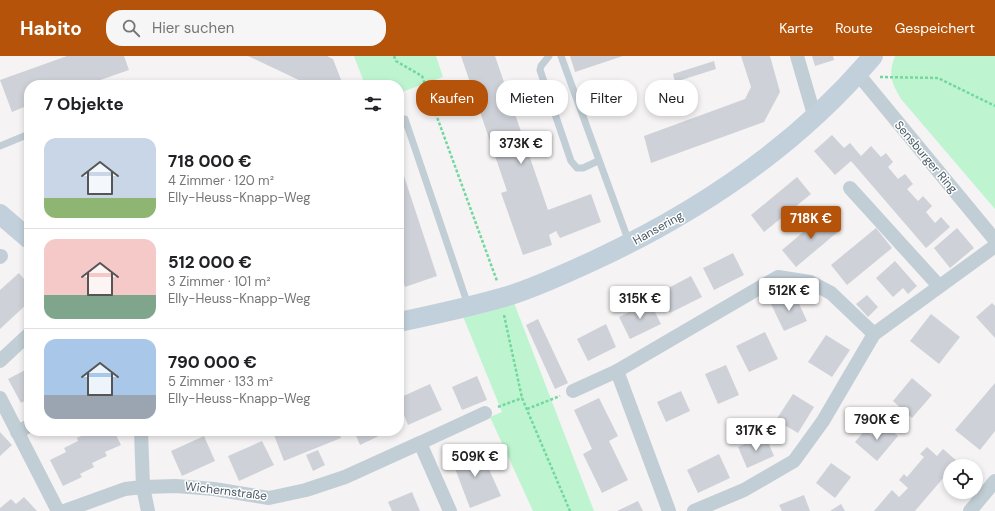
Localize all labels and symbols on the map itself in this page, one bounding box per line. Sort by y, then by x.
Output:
street label: Sensburger Ring [891,117,961,197]
pin: 373K € [488,131,554,165]
pin: 718K € [778,206,844,240]
street label: Hansering [630,207,686,248]
pin: 512K € [756,278,822,312]
pin: 315K € [607,286,673,320]
pin: 790K € [844,407,910,441]
pin: 317K € [723,418,789,452]
pin: 509K € [442,444,508,478]
street label: Wichernstraße [184,478,268,504]

